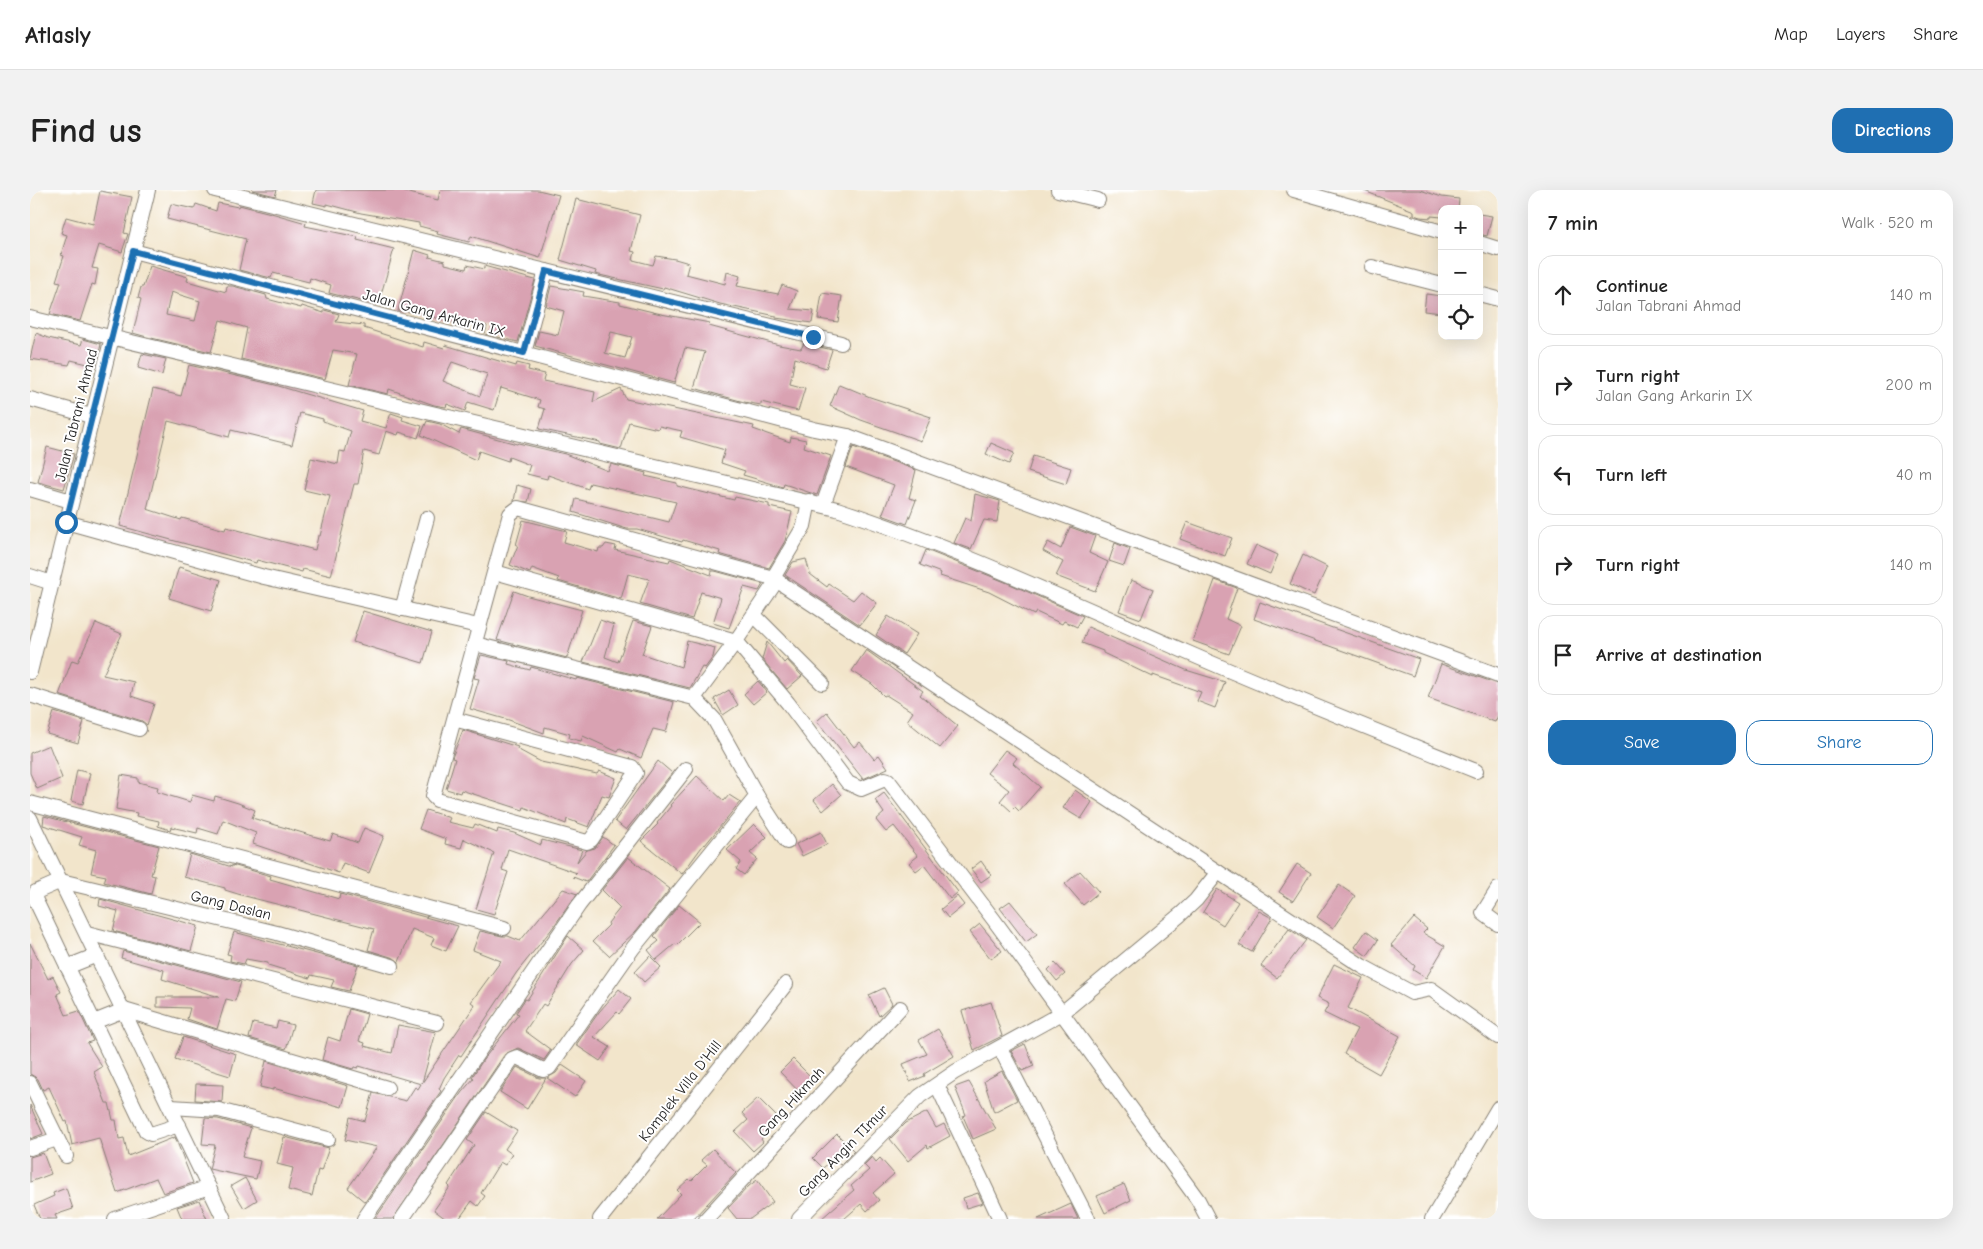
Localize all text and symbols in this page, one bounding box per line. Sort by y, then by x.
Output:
text: Atlasly [25,21,91,49]
text: Map [1774,24,1808,45]
text: Layers [1836,24,1885,45]
text: Share [1913,24,1958,45]
button: Directions [1832,108,1953,153]
text: Find us [30,110,142,151]
map controls [1438,205,1483,340]
button: + [1438,205,1483,250]
text: 7 min [1548,211,1598,235]
text: Walk · 520 m [1842,214,1933,232]
button: − [1438,250,1483,295]
text: Continue [1596,275,1668,297]
icon: ahead [1549,281,1577,309]
street label: Jalan Gang Arkarin IX [361,285,507,341]
text: 140 m [1890,286,1932,304]
button: locate [1438,295,1483,340]
text: Jalan Tabrani Ahmad [1596,297,1741,315]
route end [802,326,825,349]
street label: Jalan Tabrani Ahmad [51,347,101,483]
text: Turn right [1596,365,1680,387]
icon: right [1549,371,1577,399]
text: 200 m [1886,376,1932,394]
text: Jalan Gang Arkarin IX [1596,387,1753,405]
icon: left [1549,461,1577,489]
text: Turn left [1596,464,1667,486]
text: 40 m [1896,466,1932,484]
route start [55,511,78,534]
icon: right [1549,551,1577,579]
text: Turn right [1596,554,1680,576]
text: 140 m [1890,556,1932,574]
icon: arrive [1549,641,1577,669]
text: Arrive at destination [1596,644,1762,666]
button: Save [1548,720,1736,765]
button: Share [1746,720,1933,765]
street label: Gang Daslan [189,886,273,924]
street label: Komplek Villa D'Hill [635,1037,725,1145]
street label: Gang Hikmah [754,1063,828,1141]
street label: Gang Angin TImur [794,1101,892,1201]

